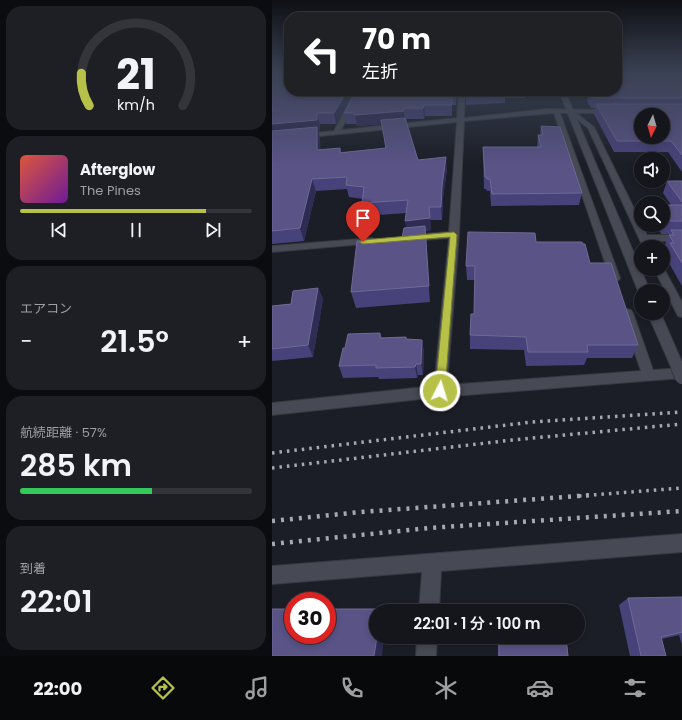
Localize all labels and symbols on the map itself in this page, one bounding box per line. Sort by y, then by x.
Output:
north arrow [634,108,670,144]
pin [346,201,380,242]
position arrow [419,370,461,412]
speed limit sign: 30 [284,592,336,644]

